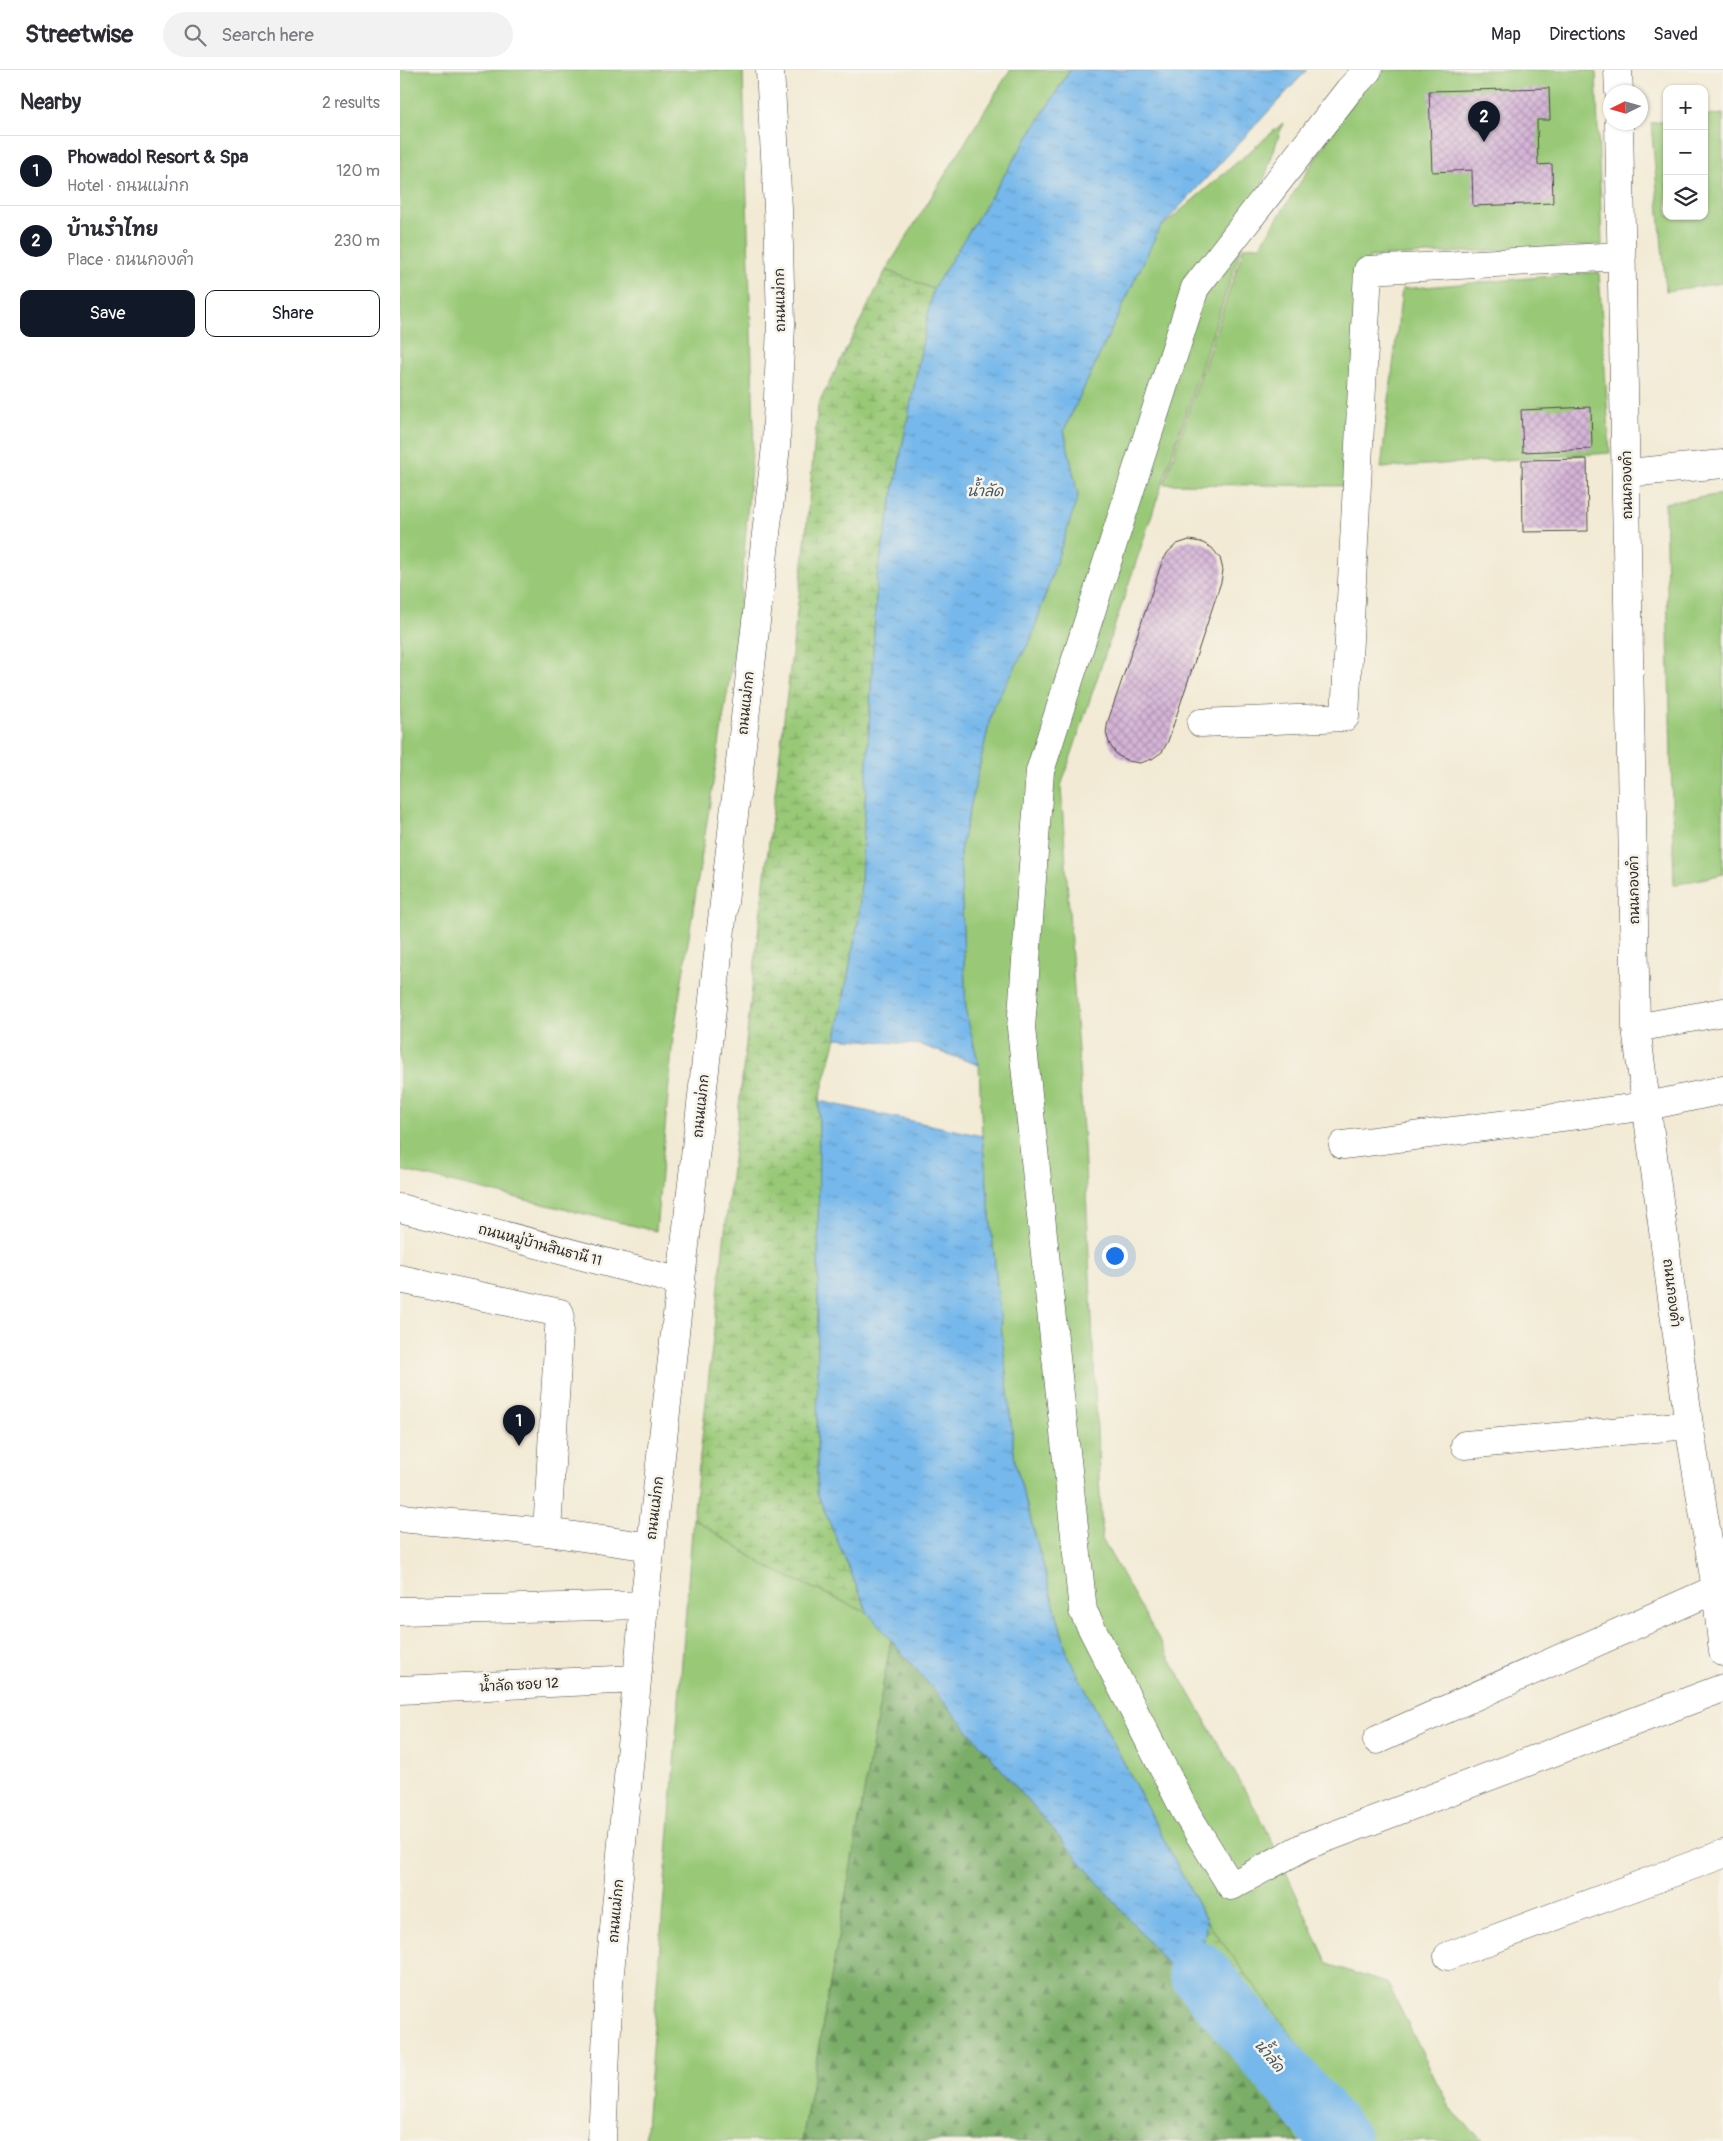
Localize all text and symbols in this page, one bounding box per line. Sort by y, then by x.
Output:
search box [163,12,513,57]
text: Streetwise [25,20,133,49]
icon: search [181,21,209,49]
text: Search here [221,23,314,47]
text: Map [1491,23,1521,46]
text: Directions [1549,23,1625,46]
text: Saved [1653,23,1698,46]
north arrow [1603,85,1648,130]
map controls [1663,85,1708,220]
button: + [1663,85,1708,130]
text: Nearby [20,89,81,116]
text: 2 results [322,93,380,113]
pin: 2 [1468,101,1500,142]
button: − [1663,130,1708,175]
text: Phowadol Resort & Spa [67,145,248,169]
text: 1 [33,161,39,181]
text: 120 m [336,161,380,181]
button: layers [1663,175,1708,220]
text: Hotel · ถนนแม่กก [67,176,189,196]
text: บ้านรำไทย [67,218,159,242]
text: 2 [32,231,40,251]
text: 230 m [334,231,380,251]
text: Place · ถนนกองคำ [67,250,194,270]
street label: ถนนแม่กก [771,268,789,332]
button: Save [20,290,195,337]
button: Share [205,290,380,337]
street label: ถนนกองคำ [1618,450,1636,520]
water label: น้ำลัด [967,477,1004,501]
street label: ถนนแม่กก [734,670,758,736]
street label: ถนนกองคำ [1625,855,1643,925]
street label: ถนนแม่กก [689,1073,713,1139]
street label: ถนนหมู่บ้านสินธานี 11 [476,1220,604,1271]
your location [1102,1243,1128,1269]
street label: ถนนกองคำ [1659,1258,1685,1328]
pin: 1 [503,1405,535,1446]
street label: ถนนแม่กก [643,1475,667,1541]
street label: น้ำลัด ซอย 12 [479,1670,559,1696]
street label: ถนนแม่กก [605,1878,627,1944]
water label: น้ำลัด [1250,2033,1292,2077]

